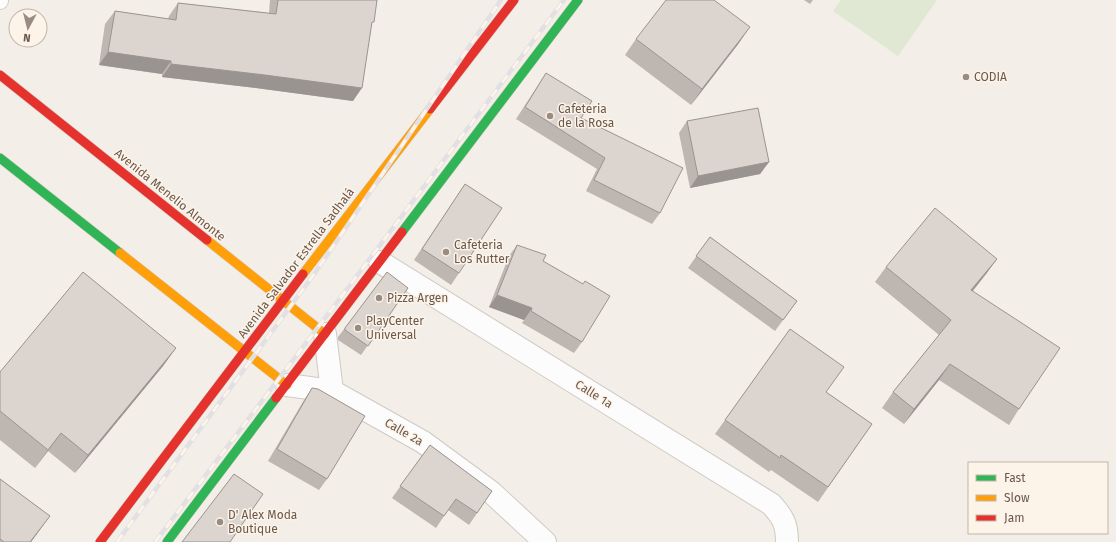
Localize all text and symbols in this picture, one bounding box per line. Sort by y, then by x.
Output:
north arrow [8,8,48,48]
text: N [22,31,31,44]
place label: CODIA [974,70,1007,84]
marker: CODIA [961,72,971,82]
place label: Cafeteria de la Rosa [558,102,614,130]
marker: Cafeteria de la Rosa [545,111,555,121]
street label: Avenida Menelio Almonte [112,146,228,244]
street label: Avenida Salvador Estrella Sadhalá [235,185,357,341]
place label: Cafeteria Los Rutter [454,238,510,266]
marker: Cafeteria Los Rutter [441,247,451,257]
place label: Pizza Argen [387,291,448,305]
marker: Pizza Argen [374,293,384,303]
place label: PlayCenter Universal [366,314,424,342]
marker: PlayCenter Universal [353,323,363,333]
street label: Calle 1a [573,377,615,411]
street label: Calle 2a [382,415,426,449]
legend [968,462,1108,534]
text: Fast [1004,471,1026,485]
text: Slow [1004,491,1030,505]
place label: D' Alex Moda Boutique [228,508,297,536]
text: Jam [1004,511,1024,525]
marker: D' Alex Moda Boutique [215,517,225,527]

